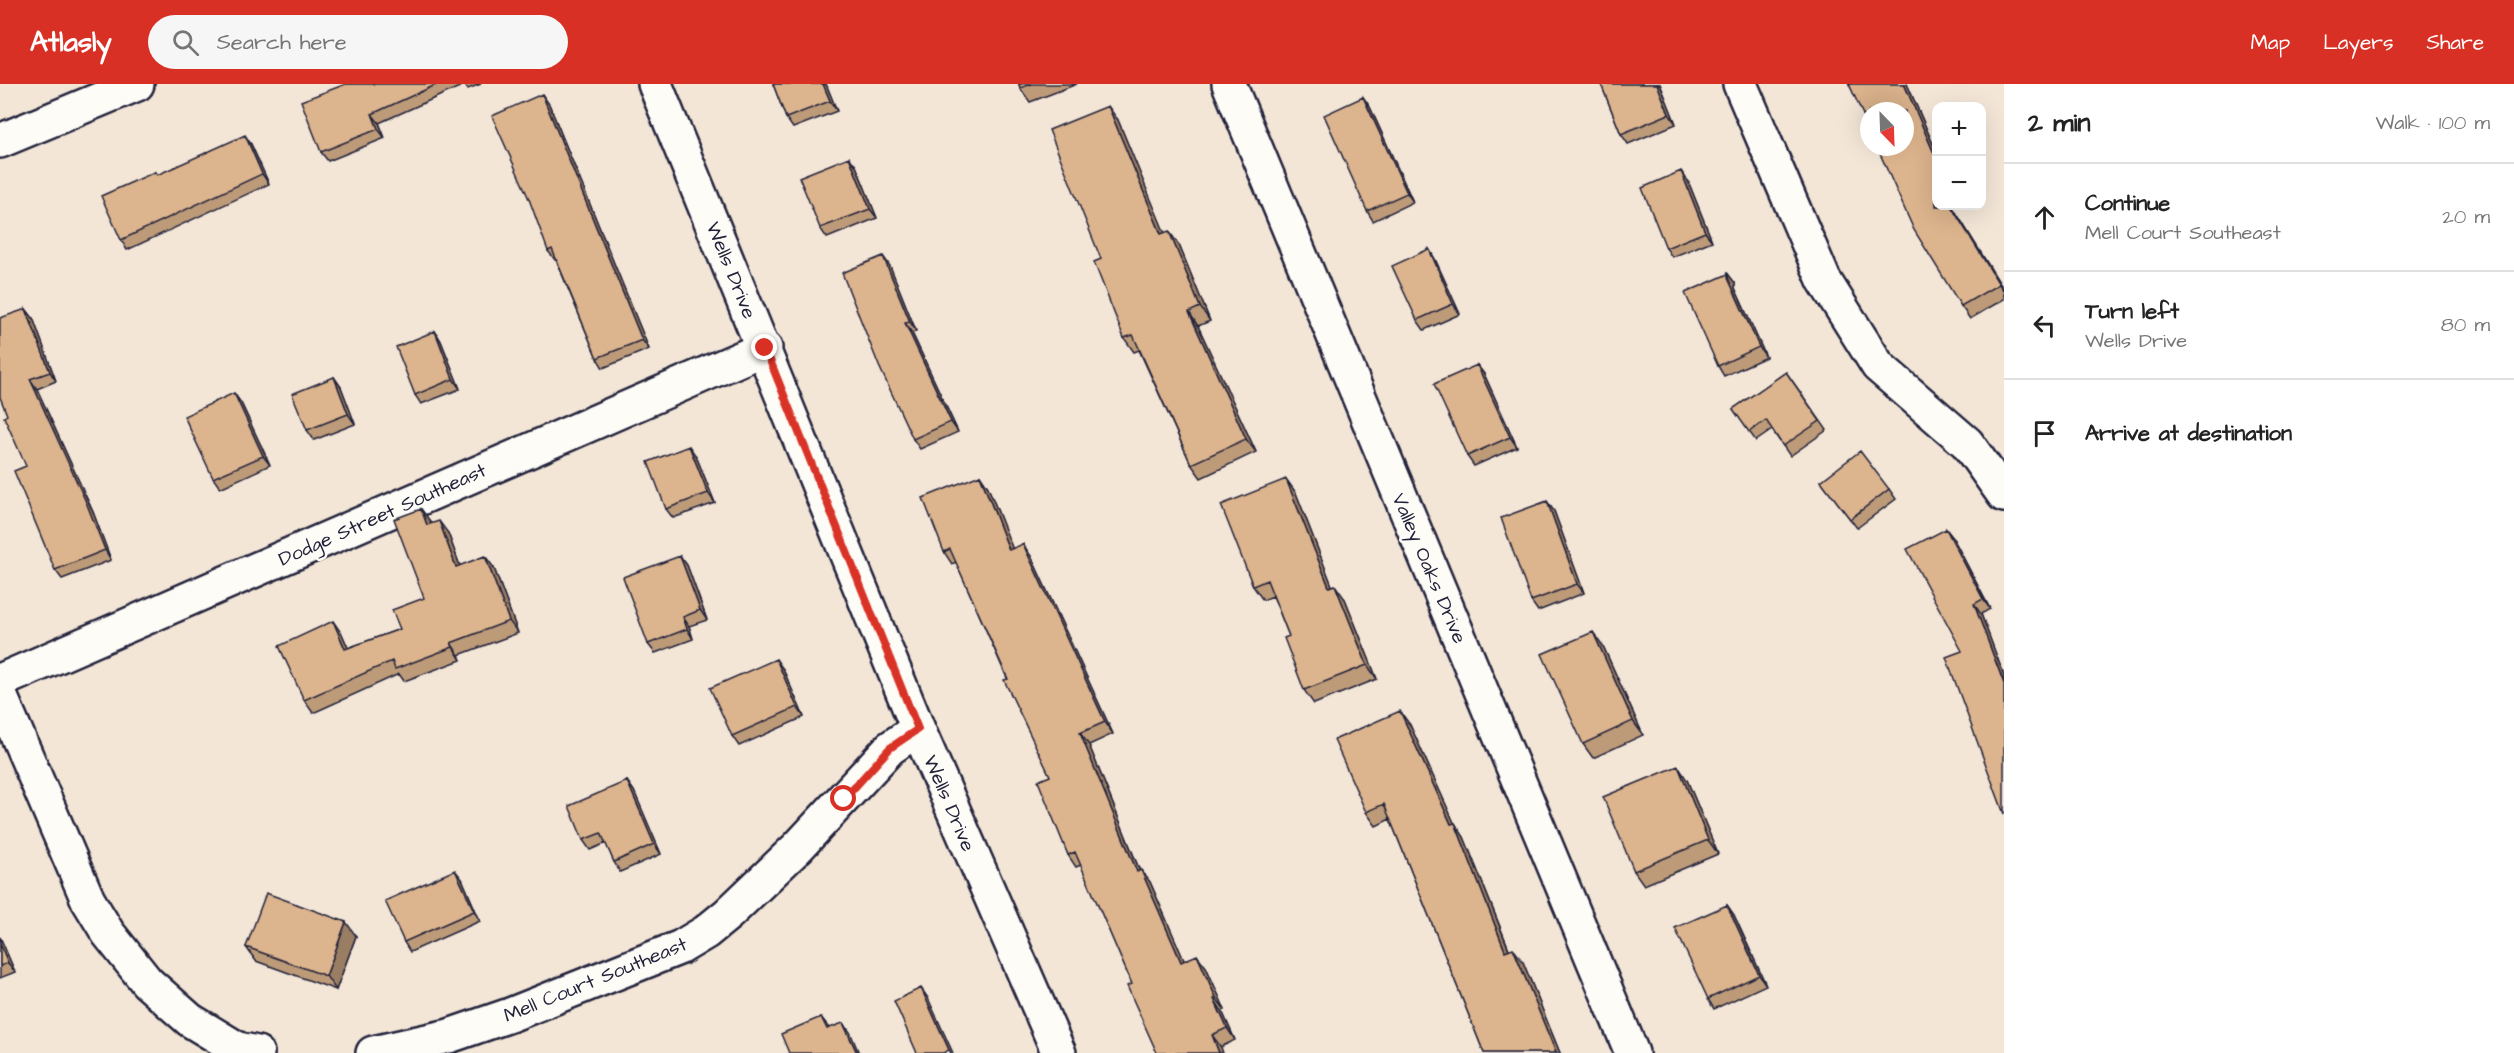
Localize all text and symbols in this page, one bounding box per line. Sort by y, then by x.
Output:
search box [148,15,568,69]
text: Atlasly [30,23,112,62]
icon: search [169,26,202,59]
text: Search here [217,27,347,58]
text: Map [2250,28,2290,57]
text: Layers [2323,28,2393,57]
text: Share [2426,28,2484,57]
north arrow [1860,102,1914,156]
map controls [1932,102,1986,210]
button: + [1932,102,1986,156]
text: 2 min [2028,105,2090,141]
text: Walk · 100 m [2375,109,2490,137]
button: − [1932,156,1986,210]
text: Continue [2085,188,2170,219]
icon: ahead [2028,201,2061,234]
text: 20 m [2442,203,2490,231]
street label: Wells Drive [699,218,763,323]
text: Mell Court Southeast [2085,219,2281,247]
text: Turn left [2085,296,2179,327]
icon: left [2028,309,2061,342]
text: 80 m [2441,311,2490,339]
text: Wells Drive [2085,327,2187,355]
route end [751,334,777,360]
icon: arrive [2028,417,2061,450]
text: Arrive at destination [2085,418,2292,449]
street label: Dodge Street Southeast [274,456,491,574]
street label: Valley Oaks Drive [1384,489,1473,648]
street label: Wells Drive [916,751,982,856]
route start [830,785,856,811]
street label: Mell Court Southeast [499,930,691,1030]

